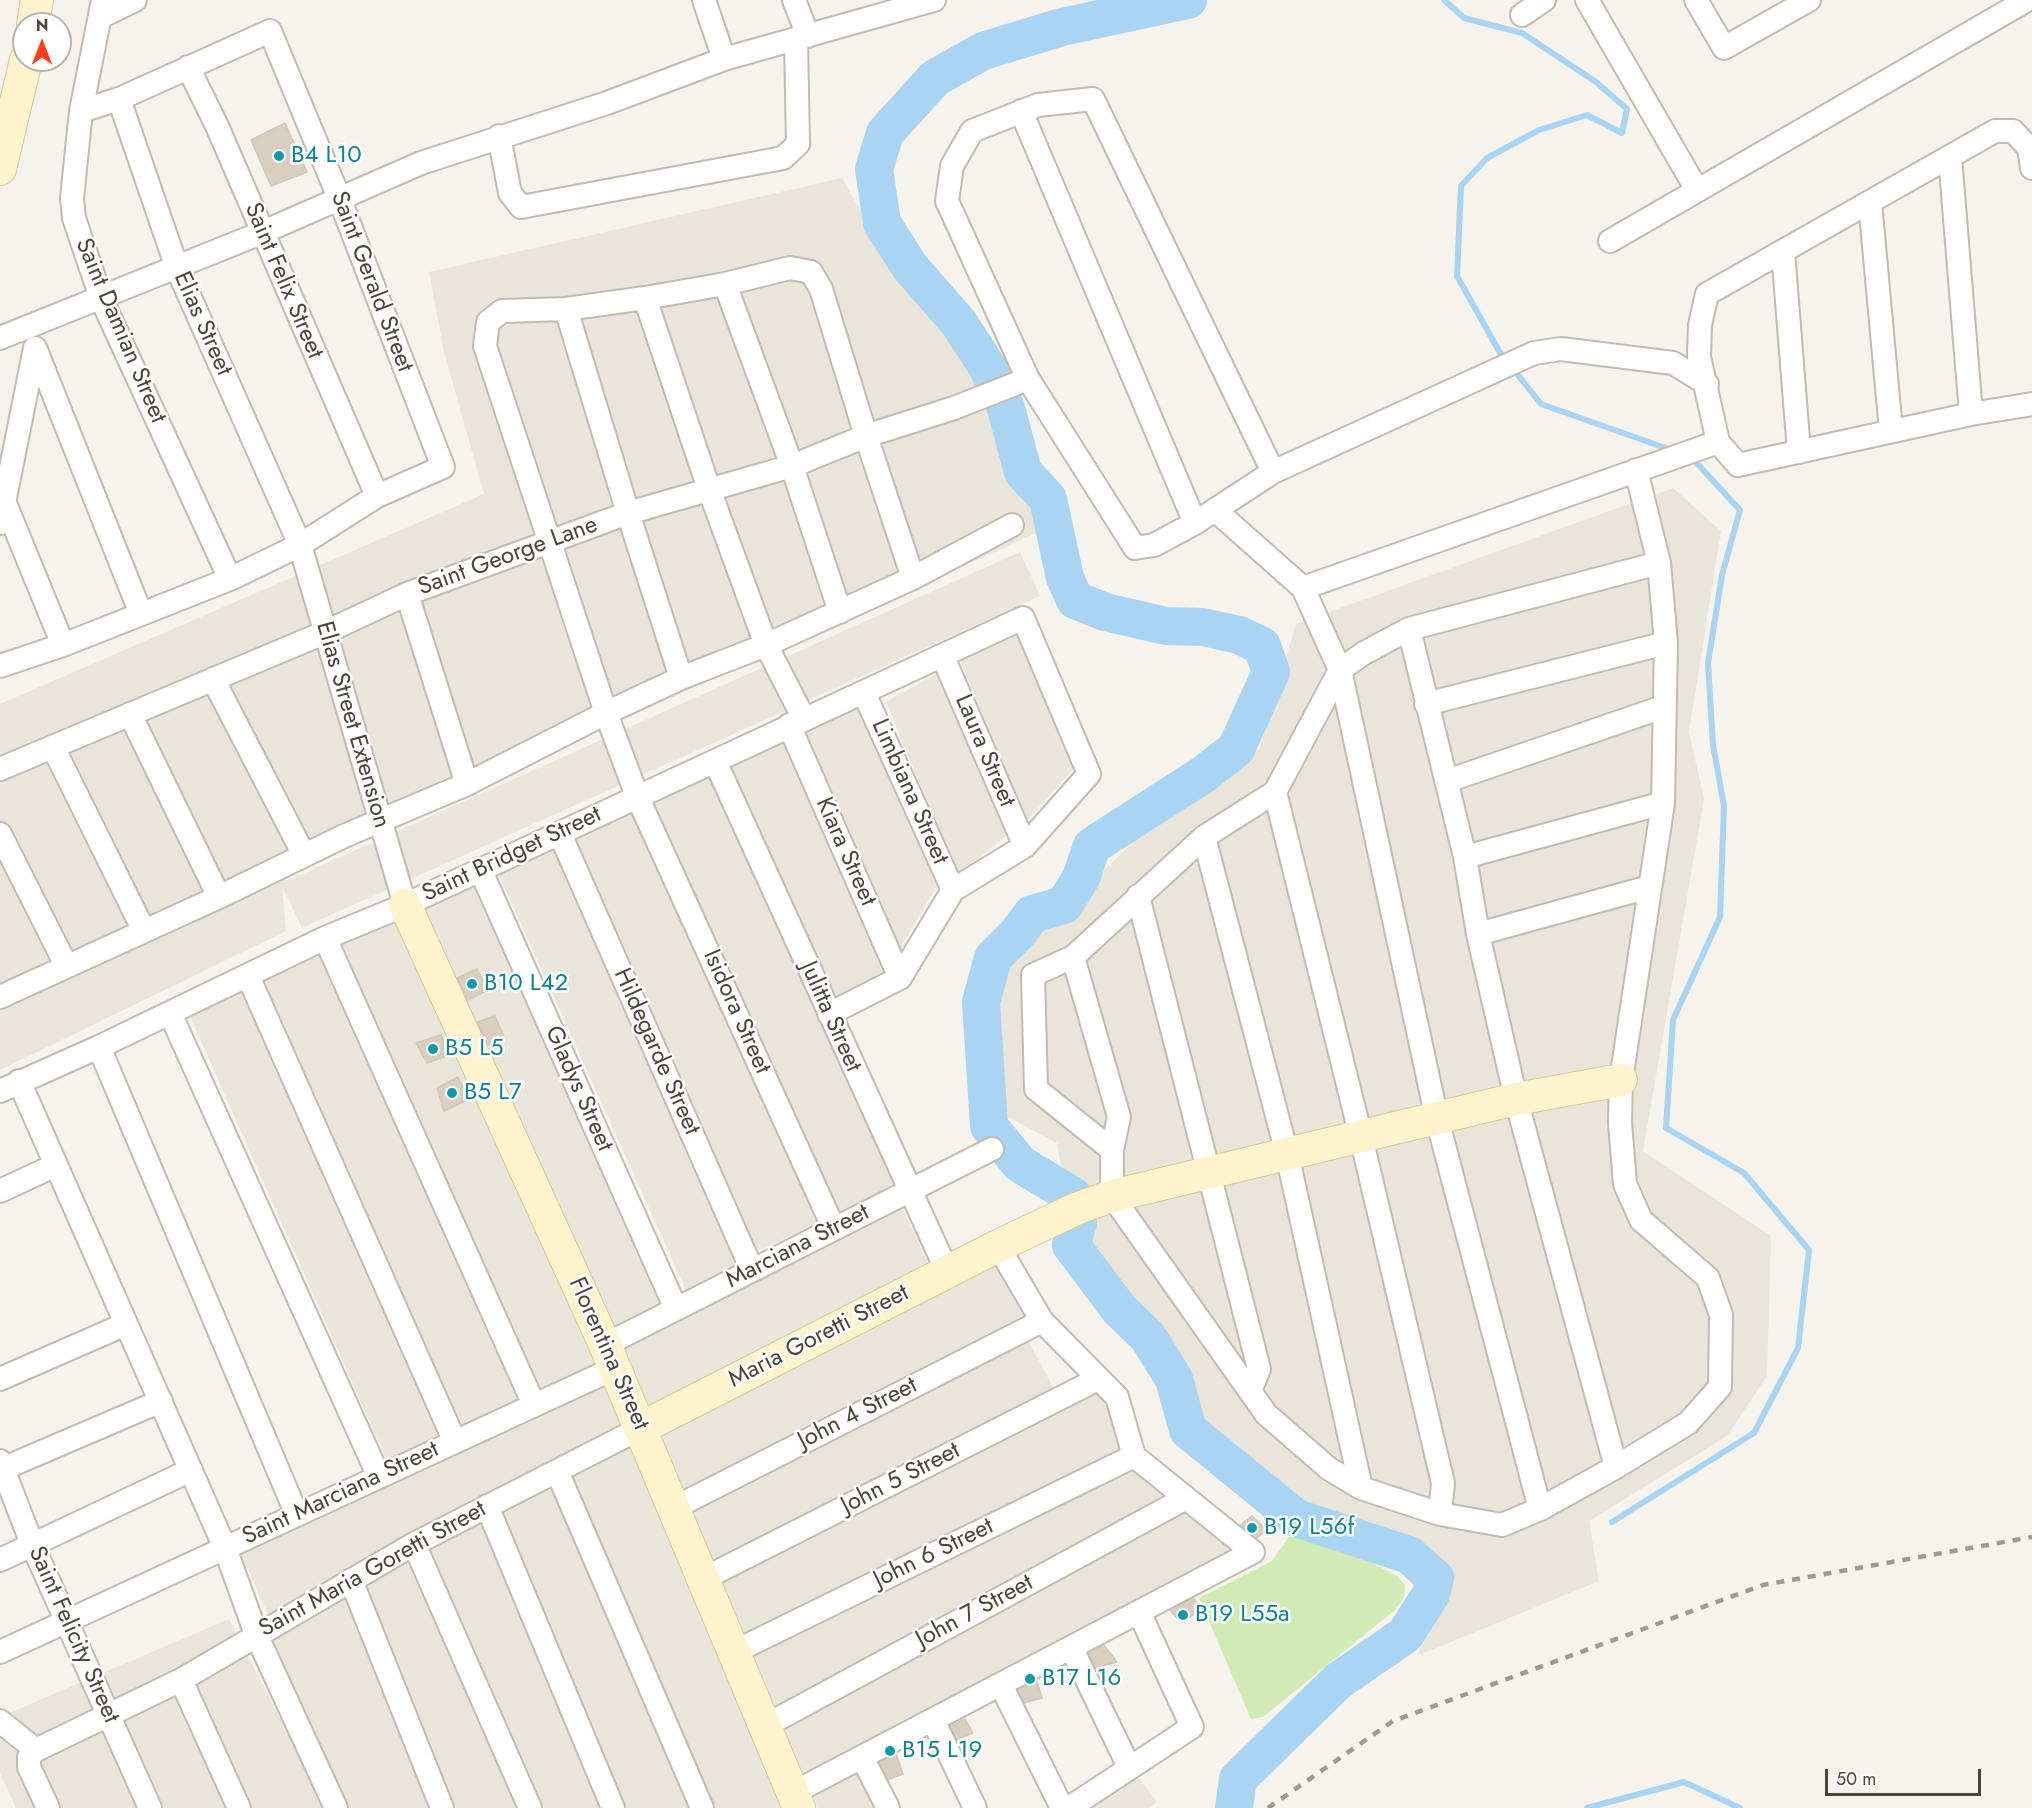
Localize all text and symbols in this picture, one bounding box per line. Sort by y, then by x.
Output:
north arrow [12,12,72,72]
text: N [36,14,48,37]
place label: B4 L10 [291,142,362,170]
marker: B4 L10 [272,149,286,163]
street label: Saint Gerald Street [323,188,419,376]
street label: Saint Felix Street [237,199,329,363]
street label: Saint Damian Street [68,234,172,428]
street label: Elias Street [166,268,238,380]
street label: Saint George Lane [414,511,602,603]
street label: Elias Street Extension [309,618,395,832]
street label: Laura Street [947,691,1021,811]
street label: Limbiana Street [864,715,954,869]
street label: Kiara Street [808,793,882,911]
street label: Saint Bridget Street [418,801,606,909]
street label: Isidora Street [696,945,776,1079]
street label: Julitta Street [793,957,867,1077]
street label: Hildegarde Street [606,964,706,1140]
place label: B10 L42 [484,970,568,998]
marker: B10 L42 [465,977,479,991]
street label: Gladys Street [538,1022,618,1156]
place label: B5 L5 [445,1035,503,1063]
marker: B5 L5 [426,1042,440,1056]
place label: B5 L7 [464,1079,522,1107]
marker: B5 L7 [445,1086,459,1100]
street label: Marciana Street [722,1199,874,1295]
street label: Florentina Street [561,1273,655,1435]
street label: Maria Goretti Street [724,1279,914,1395]
street label: John 4 Street [794,1372,922,1456]
street label: Saint Marciana Street [238,1436,444,1552]
street label: John 5 Street [837,1437,965,1521]
street label: Saint Maria Goretti Street [255,1496,491,1644]
street label: John 6 Street [869,1513,999,1595]
place label: B19 L56f [1264,1514,1354,1542]
marker: B19 L56f [1245,1521,1259,1535]
street label: Saint Felicity Street [21,1542,125,1728]
street label: John 7 Street [912,1569,1038,1655]
place label: B19 L55a [1195,1601,1290,1629]
marker: B19 L55a [1176,1608,1190,1622]
place label: B17 L16 [1042,1665,1121,1693]
marker: B17 L16 [1023,1672,1037,1686]
place label: B15 L19 [902,1737,982,1765]
marker: B15 L19 [883,1744,897,1758]
scale bar [1828,1757,1984,1795]
text: 50 m [1836,1766,1876,1792]

